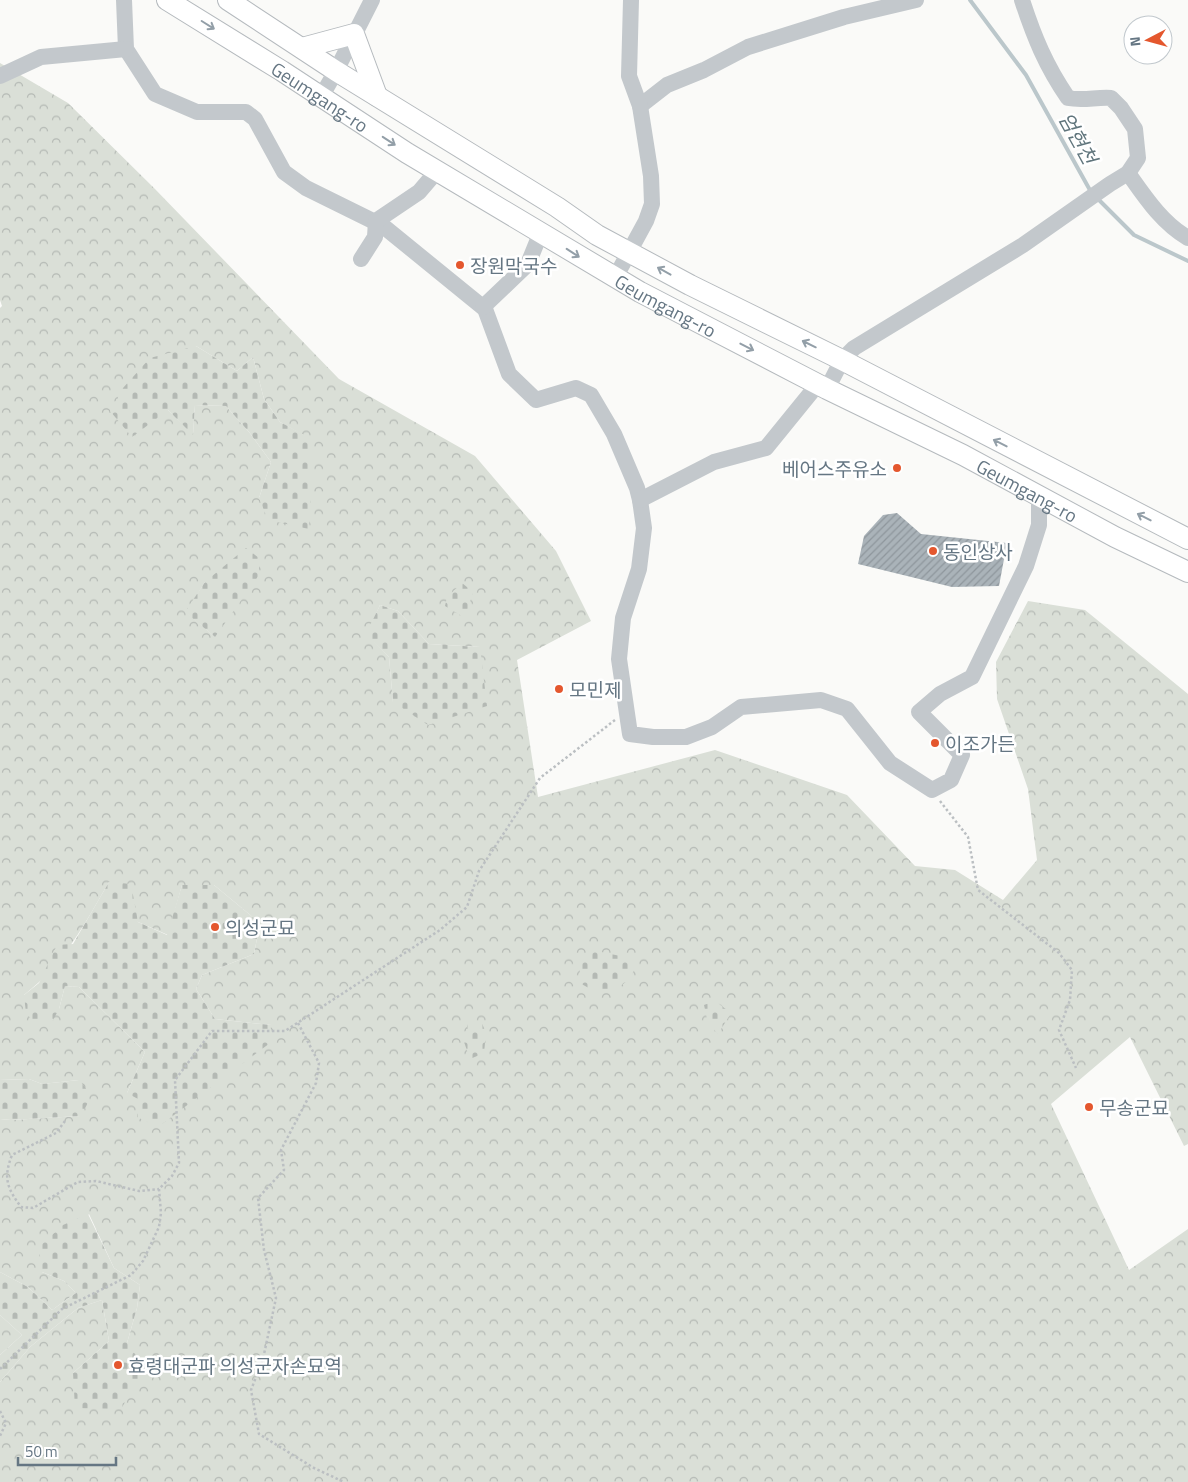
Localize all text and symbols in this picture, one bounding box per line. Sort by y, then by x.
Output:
north arrow [1123,15,1173,65]
one-way arrow [201,21,215,31]
text: N [1124,35,1146,47]
street label: Geumgang-ro [266,54,375,139]
water label: 엄현천 [1051,106,1106,172]
one-way arrow [382,137,396,147]
one-way arrow [566,248,580,258]
place label: 장원막국수 [470,251,557,280]
marker: 장원막국수 [454,259,466,271]
street label: Geumgang-ro [610,266,722,344]
one-way arrow [657,266,672,275]
one-way arrow [802,339,817,348]
one-way arrow [739,342,754,352]
one-way arrow [993,438,1008,447]
street label: Geumgang-ro [972,451,1083,529]
place label: 베어스주유소 [782,454,887,483]
marker: 베어스주유소 [891,462,903,474]
one-way arrow [1137,512,1152,522]
place label: 동인상사 [943,537,1013,566]
marker: 동인상사 [927,545,939,557]
place label: 모민제 [569,675,621,704]
marker: 모민제 [553,683,565,695]
place label: 이조가든 [945,729,1015,758]
marker: 이조가든 [929,737,941,749]
place label: 의성군묘 [225,913,295,942]
marker: 의성군묘 [209,921,221,933]
place label: 무송군묘 [1099,1093,1169,1122]
marker: 무송군묘 [1083,1101,1095,1113]
place label: 효령대군파 의성군자손묘역 [128,1351,342,1380]
marker: 효령대군파 의성군자손묘역 [112,1359,124,1371]
scale bar [18,1434,115,1466]
text: 50 m [25,1440,58,1463]

